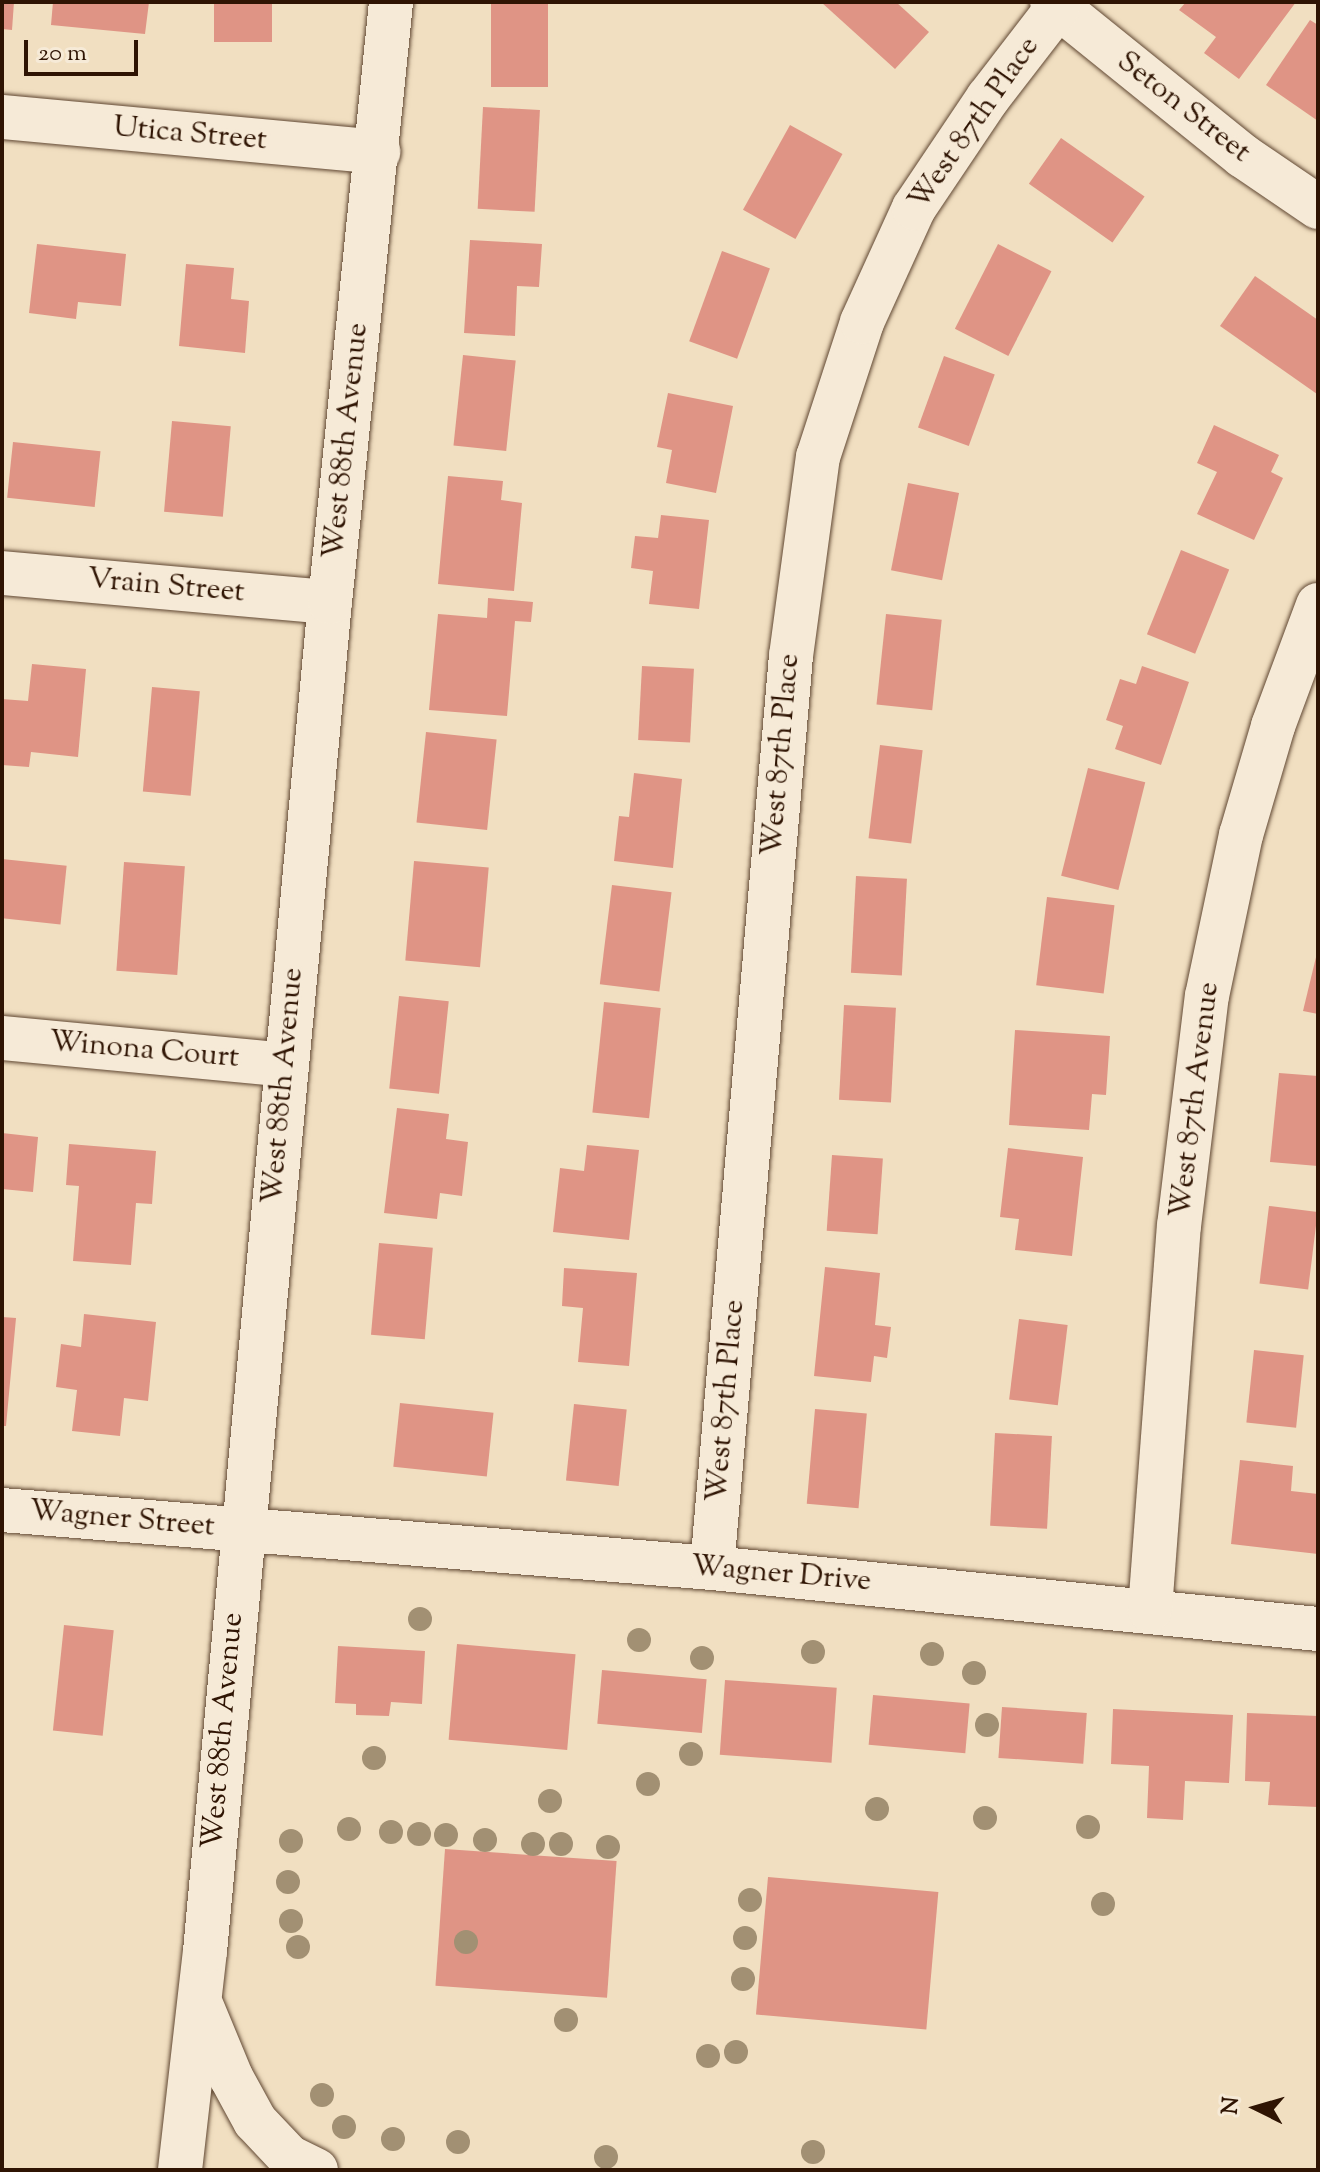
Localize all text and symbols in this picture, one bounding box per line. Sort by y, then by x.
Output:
scale bar [28,24,142,74]
street label: West 87th Place [902,30,1048,218]
text: 20 m [38,37,87,71]
street label: Seton Street [1109,45,1257,171]
street label: Utica Street [112,110,268,160]
street label: West 88th Avenue [317,321,377,561]
street label: Vrain Street [86,562,246,612]
street label: West 87th Place [755,652,809,858]
street label: West 88th Avenue [256,966,312,1206]
street label: West 87th Avenue [1164,980,1228,1220]
street label: Winona Court [48,1025,240,1077]
street label: West 87th Place [700,1298,754,1504]
street label: Wagner Street [28,1494,216,1546]
street label: Wagner Drive [689,1549,873,1601]
street label: West 88th Avenue [196,1611,252,1851]
north arrow [1216,2068,1296,2148]
text: N [1215,2096,1249,2116]

